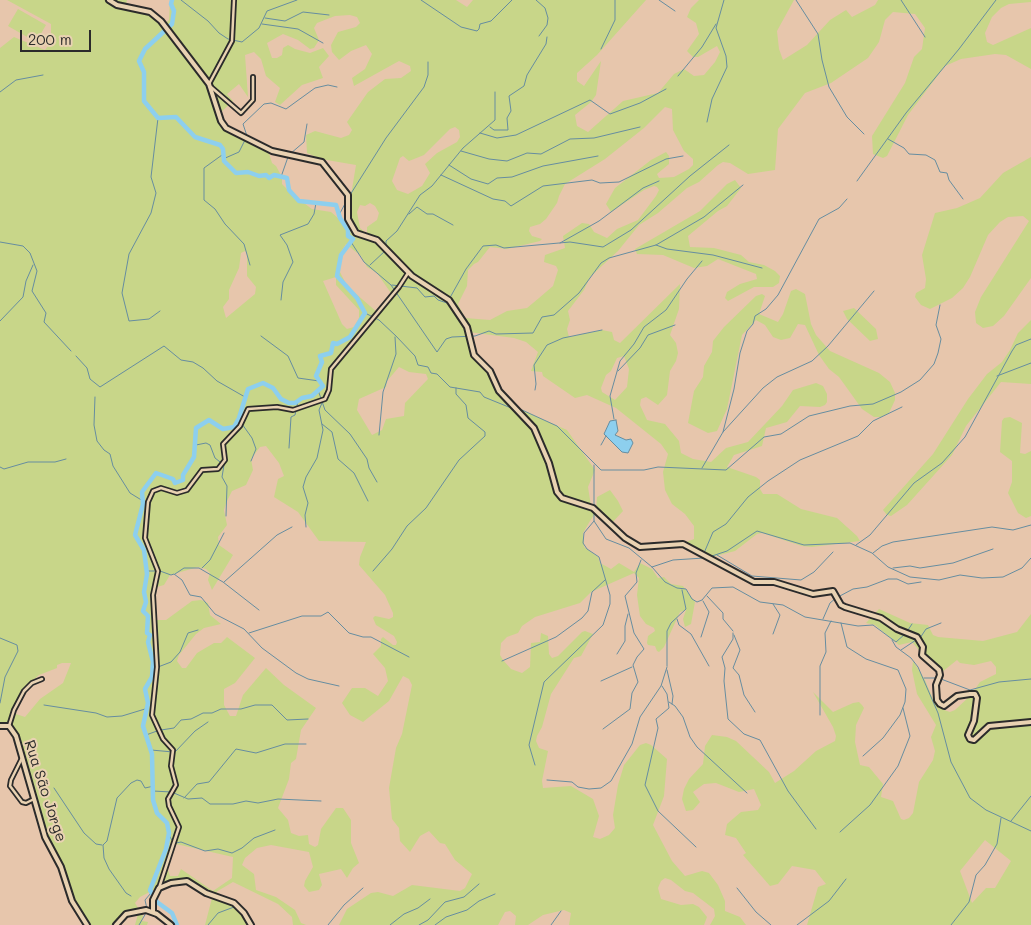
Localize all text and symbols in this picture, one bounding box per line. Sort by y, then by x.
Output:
scale bar [22,20,94,52]
text: 200 m [28,29,72,49]
street label: Rua São Jorge [20,738,70,844]

